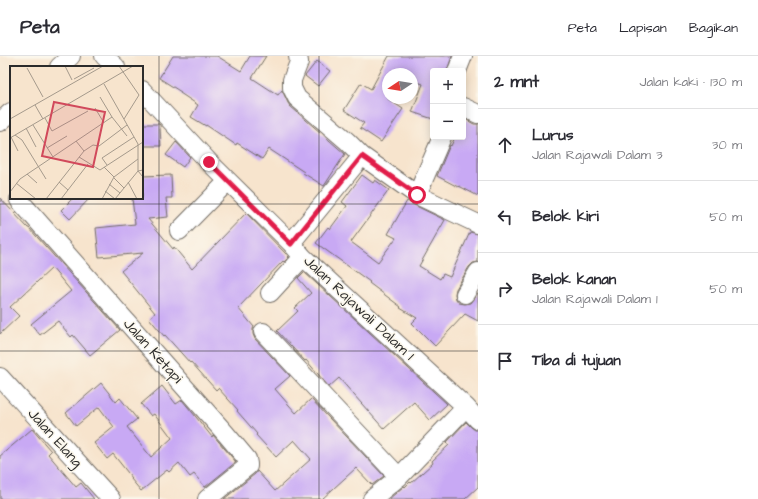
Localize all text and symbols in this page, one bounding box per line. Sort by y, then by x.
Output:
text: Peta [20,14,60,41]
text: Peta [568,18,597,38]
text: Lapisan [619,18,667,38]
text: Bagikan [689,18,738,38]
inset map [10,66,143,199]
north arrow [382,68,418,104]
map controls [430,68,466,140]
button: + [430,68,466,104]
text: 2 mnt [494,70,539,94]
text: Jalan kaki · 130 m [640,73,742,91]
button: − [430,104,466,140]
text: Lurus [532,125,573,146]
icon: ahead [494,134,516,156]
text: 30 m [712,136,742,154]
text: Jalan Rajawali Dalam 3 [532,146,663,164]
route end [200,153,218,171]
route start [408,186,426,204]
icon: left [494,206,516,228]
text: Belok kiri [532,206,599,227]
text: 50 m [709,208,742,226]
street label: Jalan Rajawali Dalam 1 [299,251,419,365]
text: Belok kanan [532,269,616,290]
icon: right [494,278,516,300]
text: 50 m [709,280,742,298]
text: Jalan Rajawali Dalam 1 [532,290,658,308]
street label: Jalan Ketapi [118,314,188,389]
icon: arrive [494,350,516,372]
text: Tiba di tujuan [532,350,621,371]
street label: Jalan Elang [22,404,87,473]

